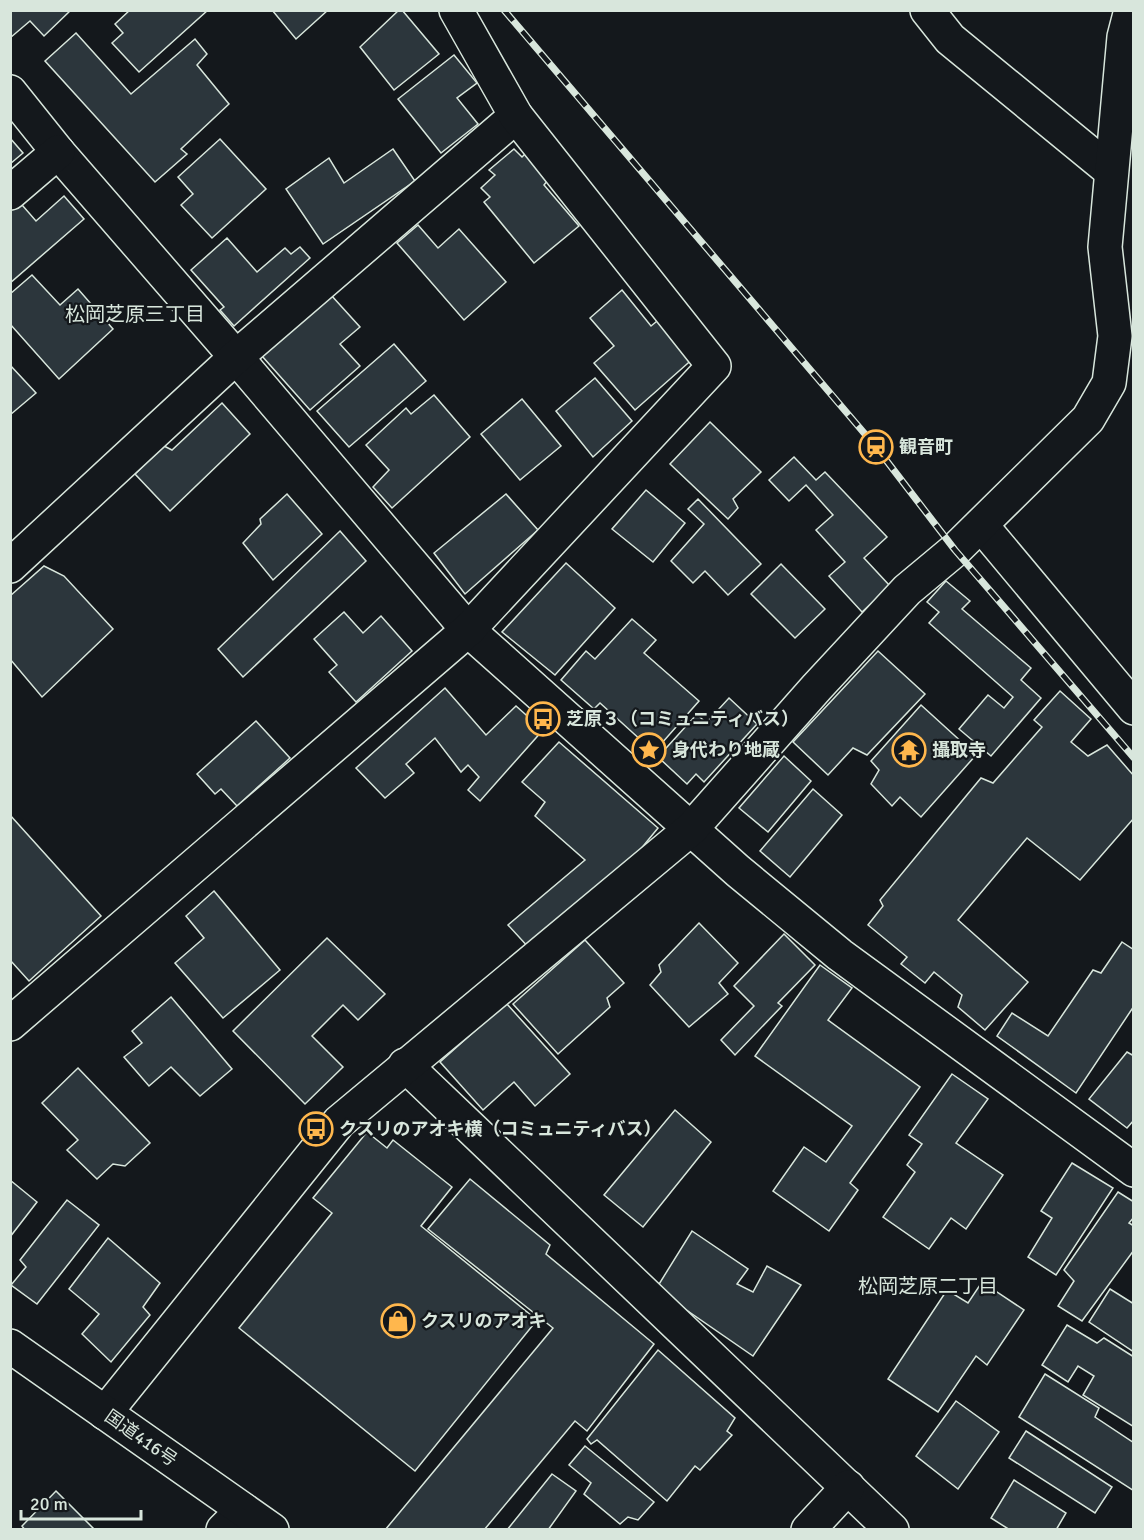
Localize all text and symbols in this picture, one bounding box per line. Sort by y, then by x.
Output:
district label: 松岡芝原三丁目 [65,302,205,327]
station icon: 観音町 [858,429,894,465]
place label: 観音町 [899,436,953,458]
bus stop icon: 芝原３（コミュニティバス） [525,701,561,737]
place label: 芝原３（コミュニティバス） [566,708,799,730]
place icon: 身代わり地蔵 [631,732,667,768]
temple icon: 攝取寺 [891,732,927,768]
place label: 身代わり地蔵 [672,739,780,761]
place label: 攝取寺 [932,739,986,761]
bus stop icon: クスリのアオキ横（コミュニティバス） [298,1111,334,1147]
place label: クスリのアオキ横（コミュニティバス） [339,1118,661,1140]
district label: 松岡芝原二丁目 [858,1274,998,1299]
shop icon: クスリのアオキ [380,1303,416,1339]
place label: クスリのアオキ [421,1310,546,1332]
street label: 国道416号 [101,1405,181,1471]
scale bar [21,1483,141,1521]
text: 20 m [30,1493,68,1515]

